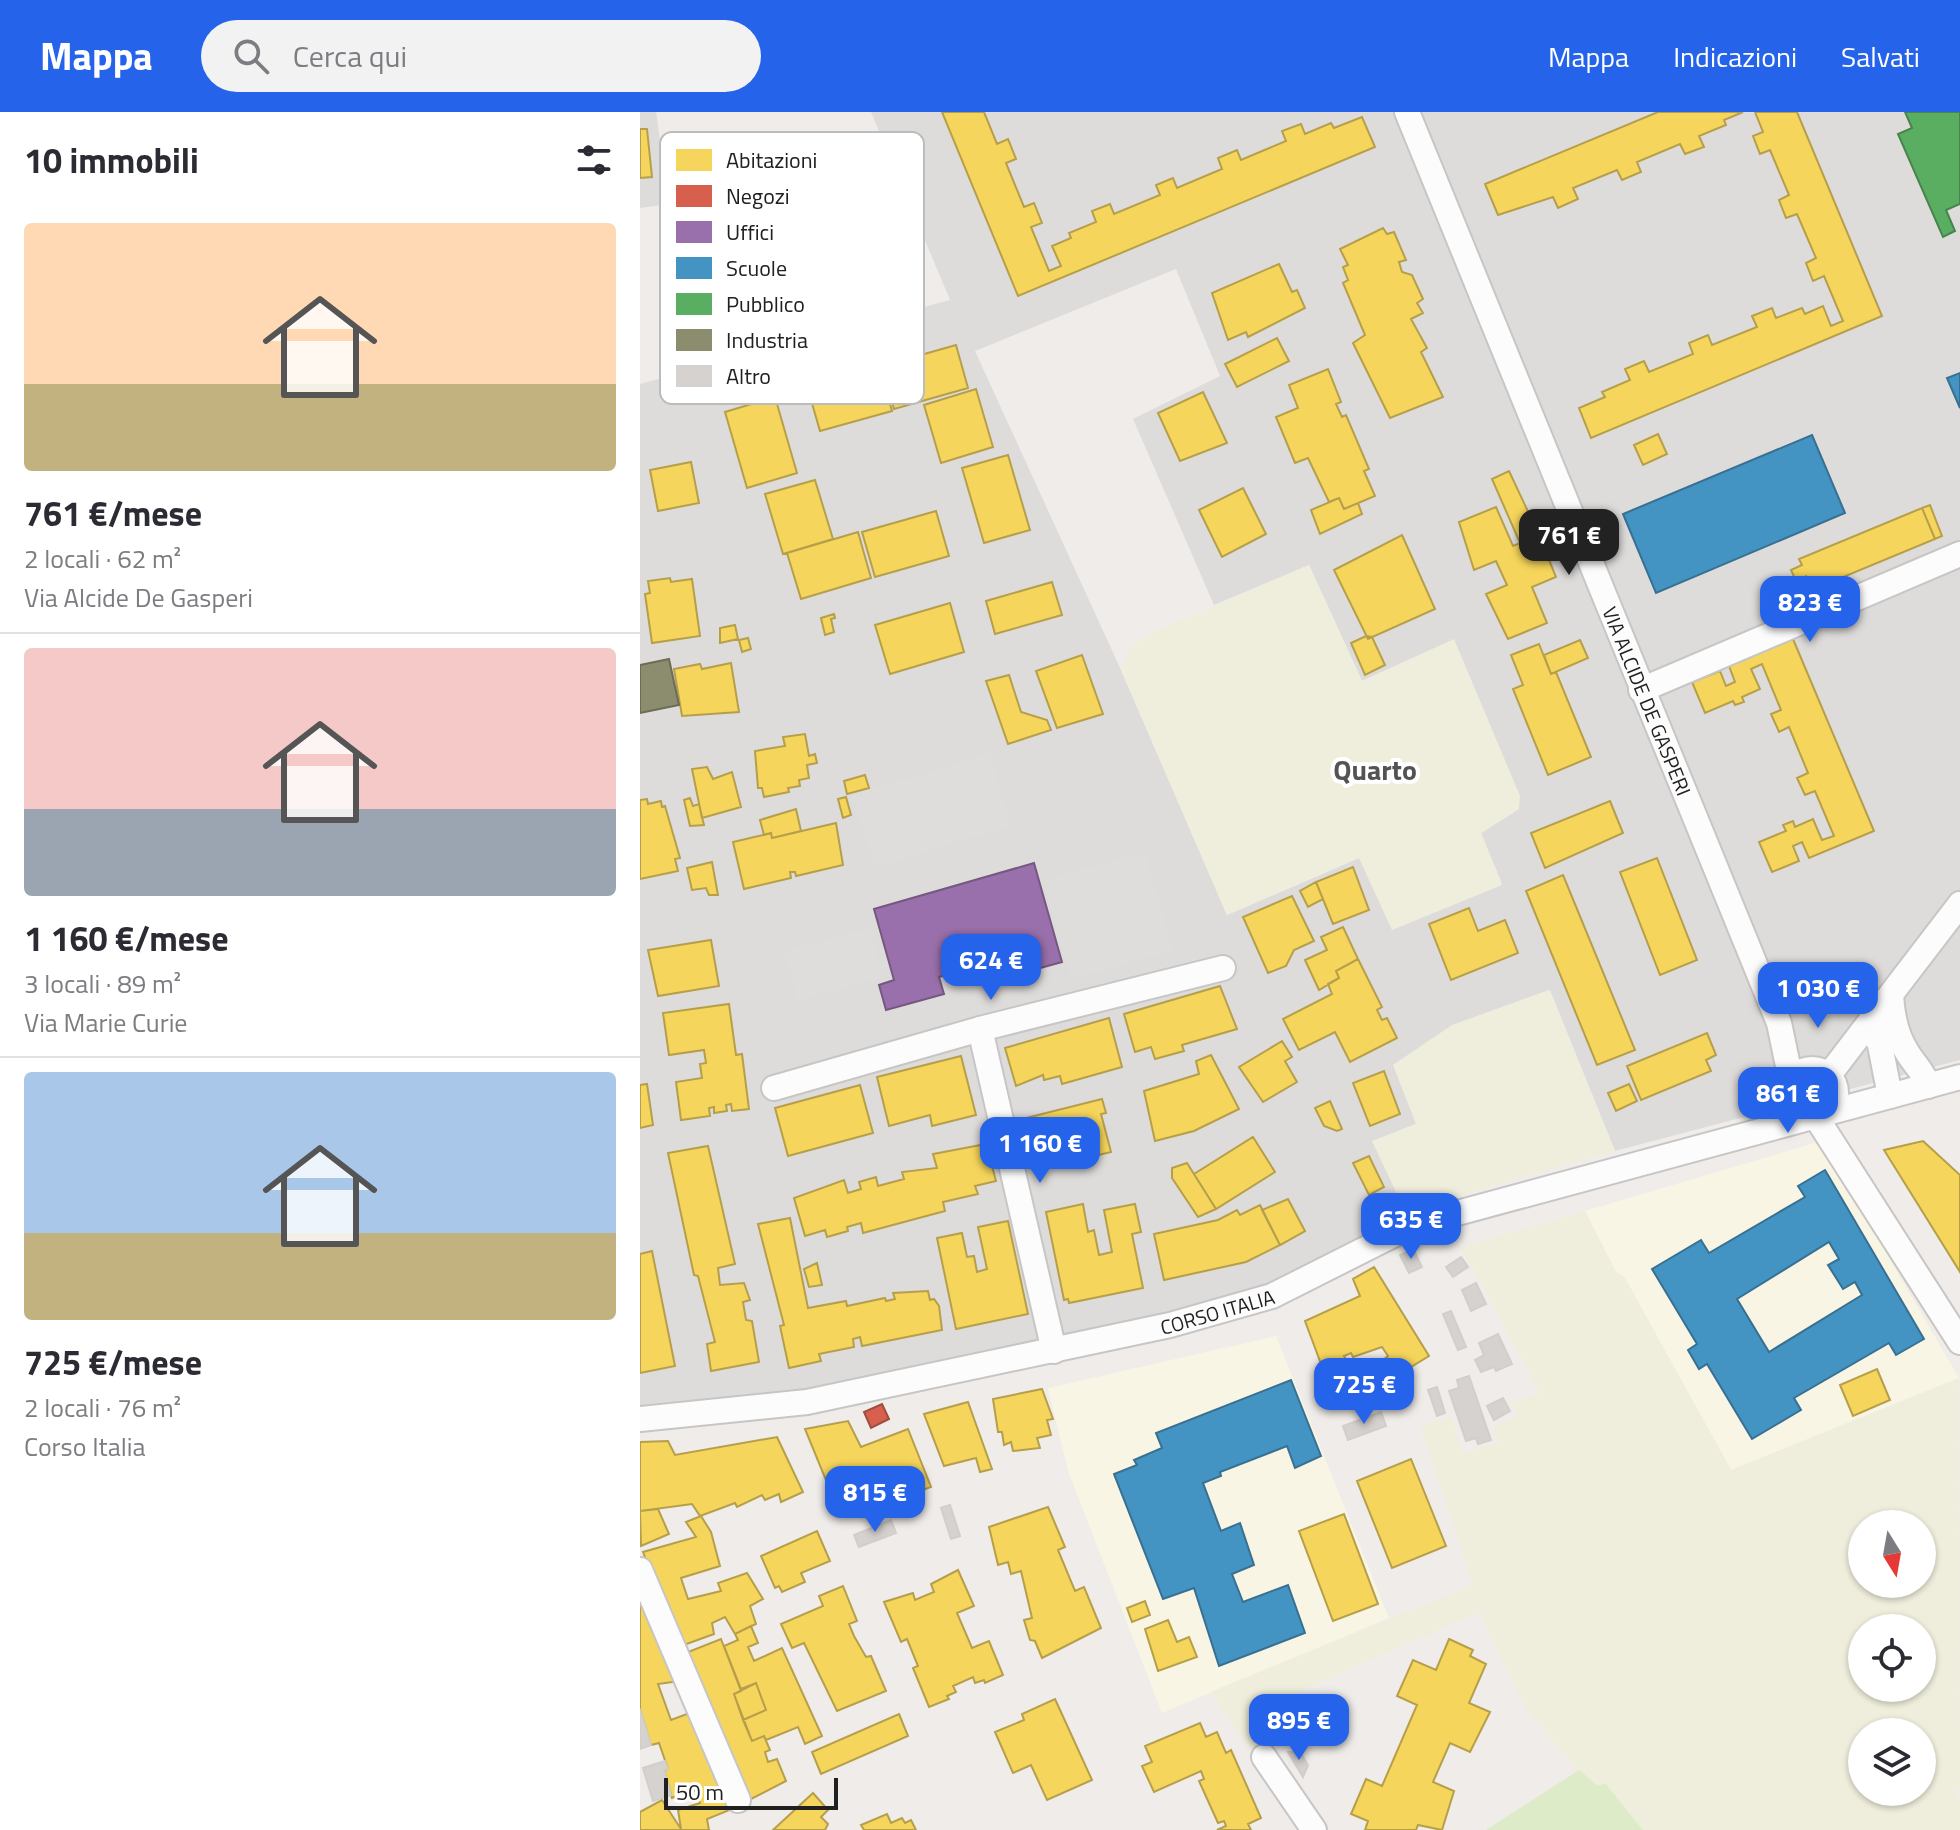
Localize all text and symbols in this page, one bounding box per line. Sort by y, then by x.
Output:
search box [201,20,761,92]
text: Mappa [40,27,153,85]
text: Cerca qui [293,33,407,79]
icon: search [229,34,273,78]
text: Mappa [1548,35,1629,78]
text: Indicazioni [1673,35,1797,78]
text: Salvati [1841,35,1920,78]
legend [660,132,924,404]
text: 10 immobili [24,134,199,186]
icon: filters [572,138,616,182]
text: Abitazioni [726,143,817,177]
text: Negozi [726,179,790,213]
text: Uffici [726,215,774,249]
text: Scuole [726,251,787,285]
icon: home [248,275,392,419]
text: Pubblico [726,287,805,321]
text: Industria [726,323,808,357]
text: Altro [726,359,771,393]
text: 761 €/mese [24,487,202,539]
pin: 761 € [1513,509,1625,577]
text: 761 € [1537,515,1601,554]
text: 2 locali · 62 m² [24,539,181,578]
pin: 823 € [1754,576,1866,644]
text: Via Alcide De Gasperi [24,578,253,617]
text: 823 € [1778,582,1842,621]
street label: VIA ALCIDE DE GASPERI [1595,602,1700,800]
icon: home [248,700,392,844]
district label: Quarto [1333,748,1417,791]
text: 1 160 €/mese [24,912,229,964]
pin: 624 € [935,934,1047,1002]
text: 624 € [959,940,1023,979]
pin: 1 030 € [1744,962,1892,1030]
text: 3 locali · 89 m² [24,964,181,1003]
text: 1 030 € [1776,968,1860,1007]
text: Via Marie Curie [24,1003,187,1042]
pin: 861 € [1732,1067,1844,1135]
text: 861 € [1756,1073,1820,1112]
pin: 1 160 € [966,1117,1114,1185]
text: 1 160 € [998,1123,1082,1162]
icon: home [248,1124,392,1268]
pin: 635 € [1355,1193,1467,1261]
text: 635 € [1379,1199,1443,1238]
street label: CORSO ITALIA [1157,1281,1278,1342]
text: 725 €/mese [24,1336,202,1388]
pin: 725 € [1308,1358,1420,1426]
text: 725 € [1332,1364,1396,1403]
text: 2 locali · 76 m² [24,1388,181,1427]
text: Corso Italia [24,1427,145,1466]
pin: 815 € [819,1466,931,1534]
text: 815 € [843,1472,907,1511]
north arrow [1848,1510,1936,1598]
map controls [1848,1510,1936,1806]
button: locate [1848,1614,1936,1702]
pin: 895 € [1243,1694,1355,1762]
text: 895 € [1267,1700,1331,1739]
button: layers [1848,1718,1936,1806]
scale bar [664,1774,838,1810]
text: 50 m [676,1775,724,1809]

